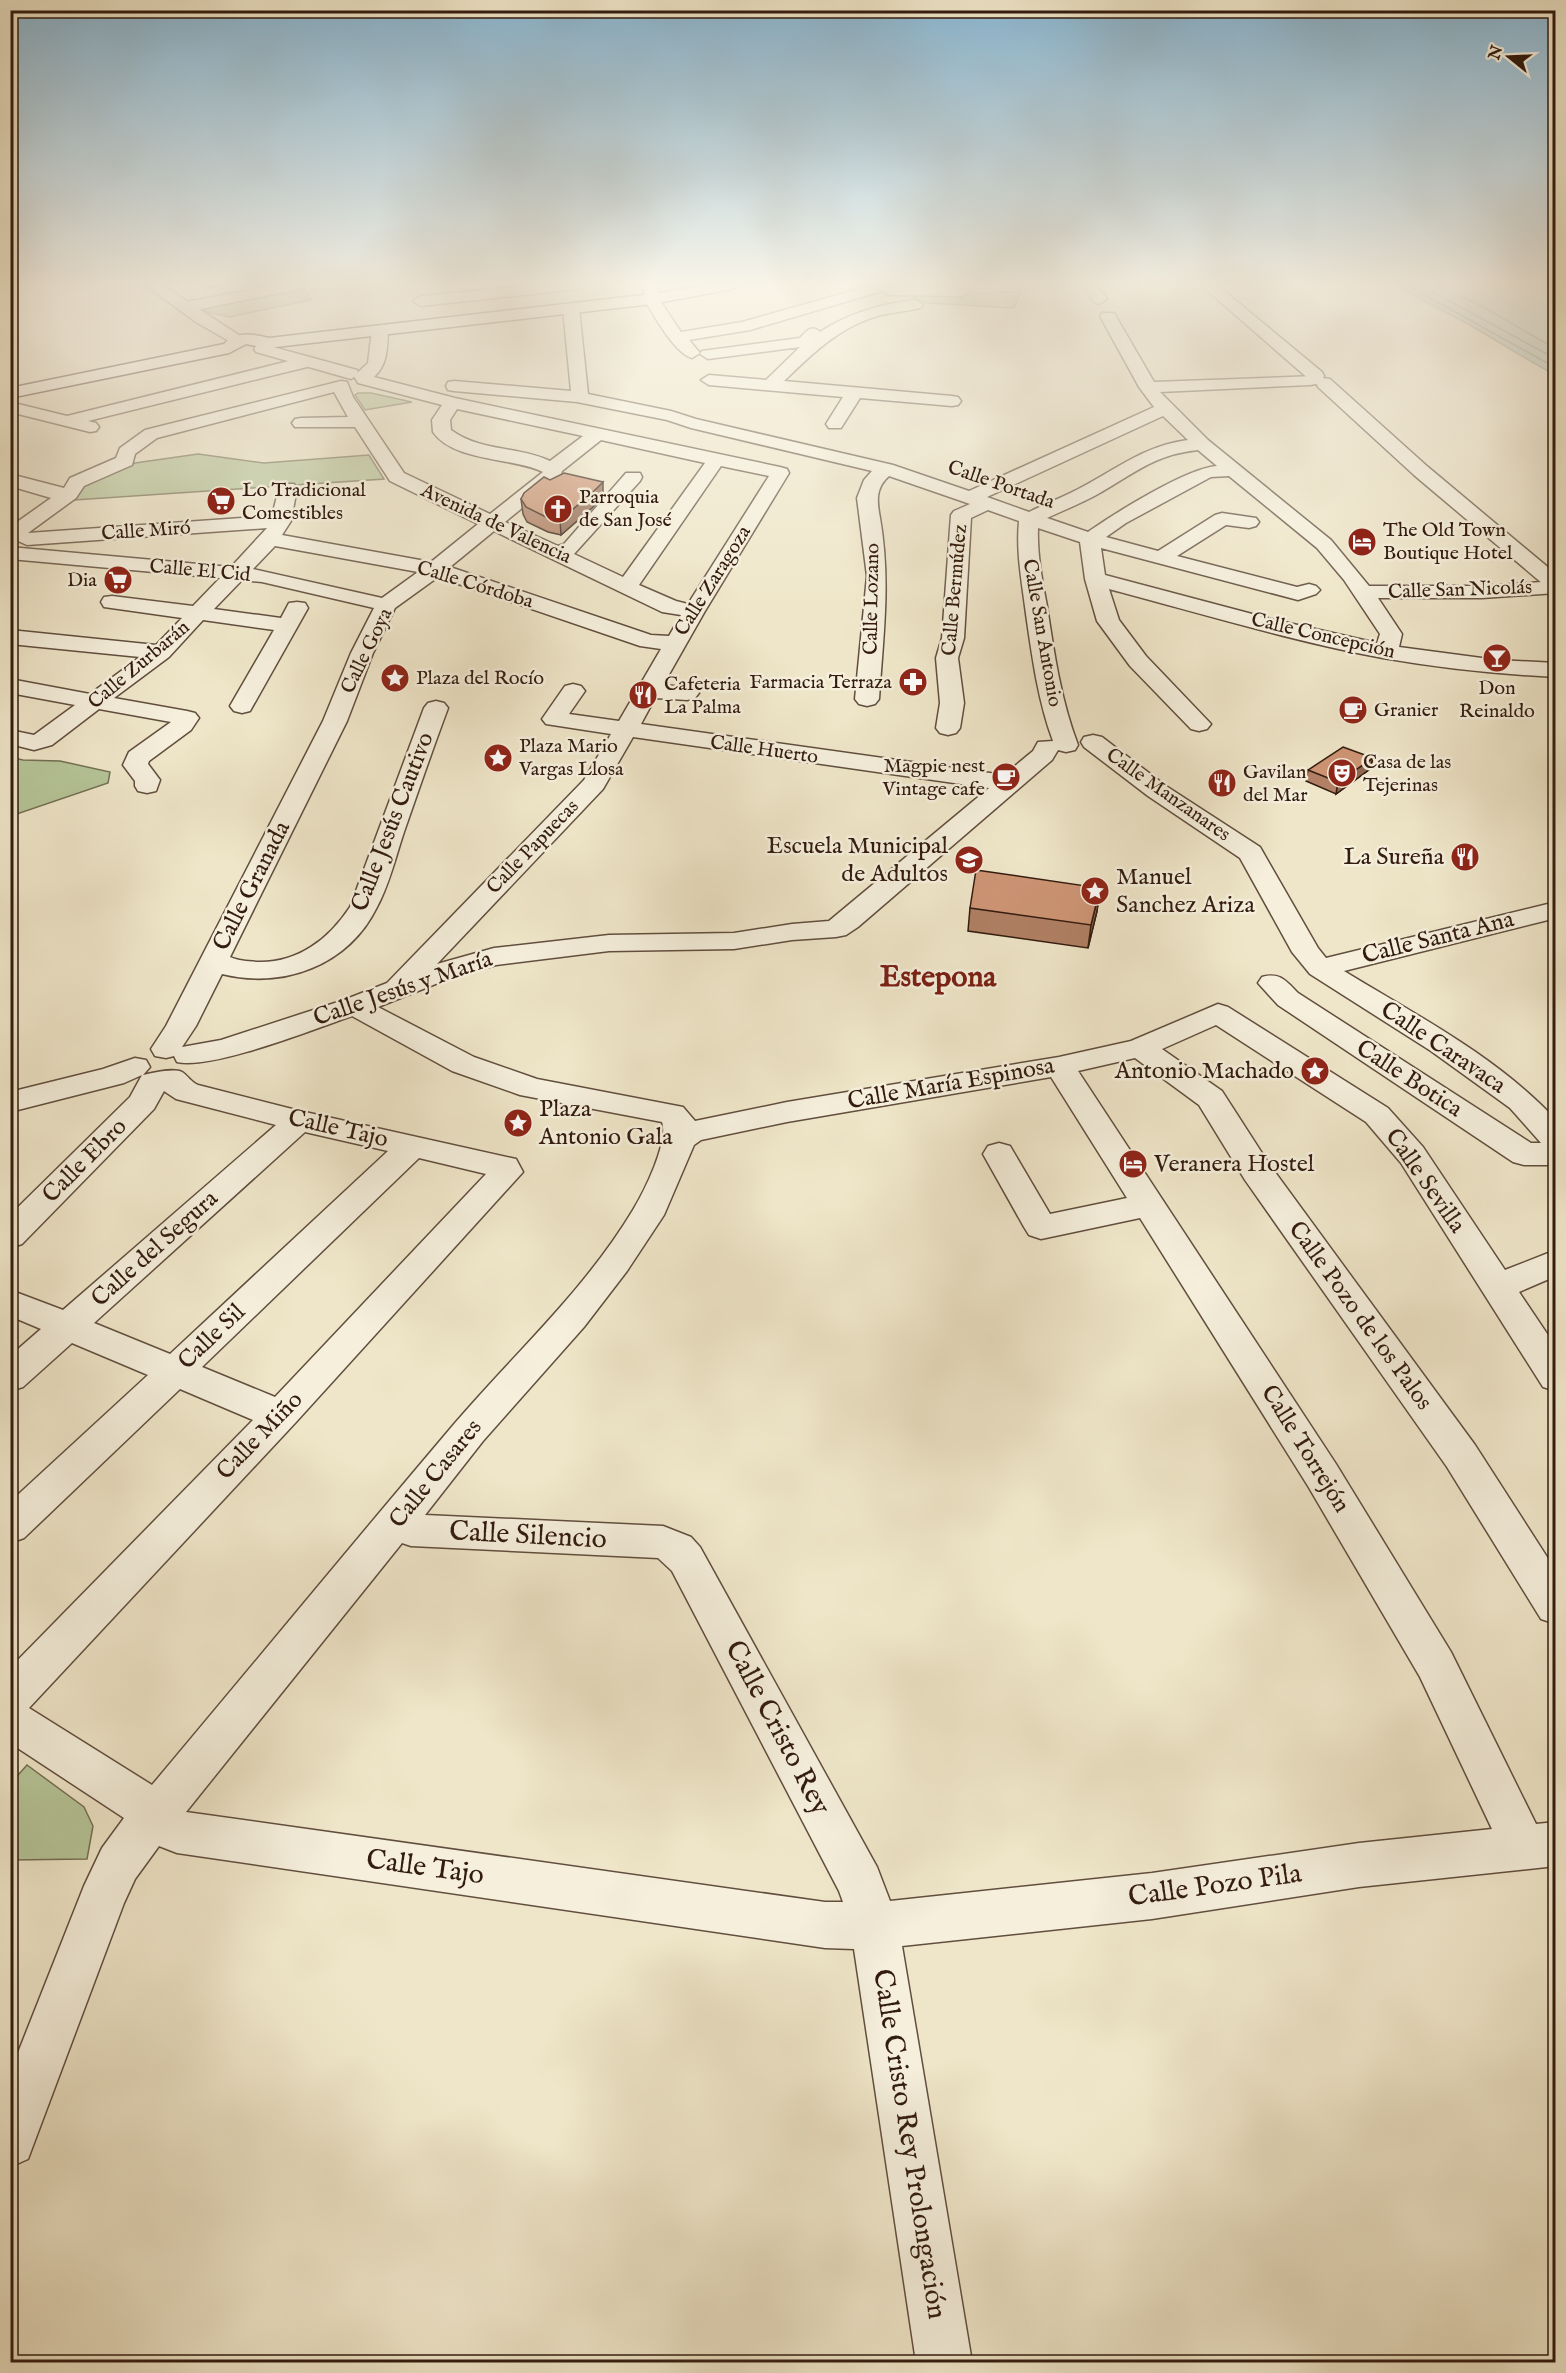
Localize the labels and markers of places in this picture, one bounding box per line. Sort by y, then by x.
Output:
place label: Lo Tradicional Comestibles [242,478,366,526]
supermarket icon: Lo Tradicional Comestibles [205,485,237,517]
place label: Parroquia de San José [579,485,672,533]
church icon: Parroquia de San José [542,493,574,525]
place label: The Old Town Boutique Hotel [1383,518,1513,566]
hotel icon: The Old Town Boutique Hotel [1346,526,1378,558]
supermarket icon: Dia [102,564,134,596]
place label: Dia [67,568,97,593]
bar icon: Don Reinaldo [1481,642,1513,674]
place icon: Plaza del Rocío [379,662,411,694]
place label: Plaza del Rocío [416,666,544,691]
pharmacy icon: Farmacia Terraza [897,666,929,698]
place label: Farmacia Terraza [749,670,892,695]
place label: Cafeteria La Palma [664,672,741,720]
place label: Don Reinaldo [1459,676,1535,724]
restaurant icon: Cafeteria La Palma [627,679,659,711]
cafe icon: Granier [1337,694,1369,726]
place label: Granier [1374,698,1439,723]
place label: Plaza Mario Vargas Llosa [518,734,624,782]
place icon: Plaza Mario Vargas Llosa [482,742,514,774]
place label: Casa de las Tejerinas [1363,750,1451,798]
place label: Magpie nest Vintage cafe [881,754,985,802]
theatre icon: Casa de las Tejerinas [1326,757,1358,789]
place label: Gavilan del Mar [1243,760,1308,808]
cafe icon: Magpie nest Vintage cafe [990,761,1022,793]
restaurant icon: Gavilan del Mar [1206,767,1238,799]
place label: Escuela Municipal de Adultos [767,831,948,890]
restaurant icon: La Sureña [1449,841,1481,873]
place label: La Sureña [1344,842,1445,873]
school or university icon: Escuela Municipal de Adultos [953,844,985,876]
place label: Manuel Sanchez Ariza [1116,862,1255,921]
place icon: Manuel Sanchez Ariza [1079,875,1111,907]
place icon: Antonio Machado [1299,1055,1331,1087]
place label: Antonio Machado [1114,1056,1294,1087]
place label: Plaza Antonio Gala [538,1094,673,1153]
place icon: Plaza Antonio Gala [502,1107,534,1139]
hotel icon: Veranera Hostel [1117,1148,1149,1180]
place label: Veranera Hostel [1153,1149,1315,1180]

